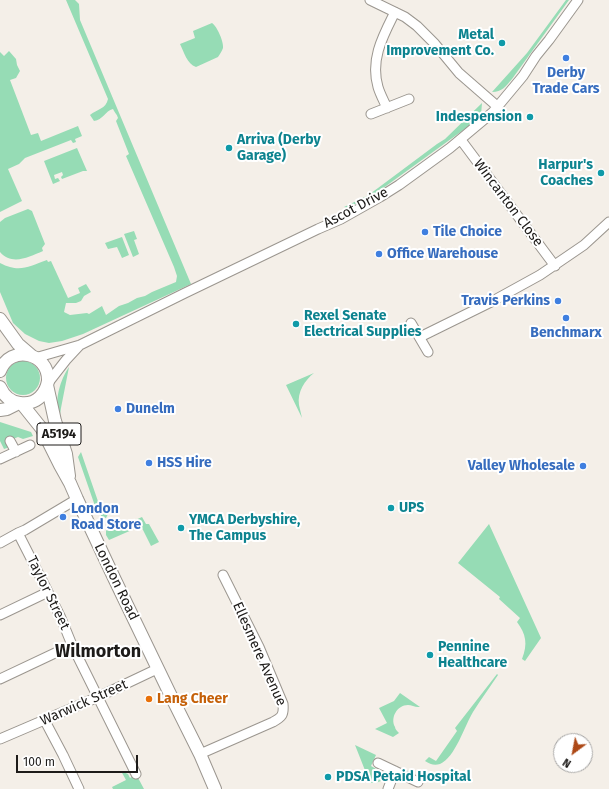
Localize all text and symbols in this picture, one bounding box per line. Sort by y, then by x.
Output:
place label: Metal Improvement Co. [386,27,494,60]
marker: Metal Improvement Co. [497,38,507,48]
marker: Derby Trade Cars [561,53,571,63]
place label: Derby Trade Cars [532,65,600,98]
place label: Indespension [436,109,522,125]
marker: Indespension [525,112,535,122]
place label: Arriva (Derby Garage) [237,132,321,164]
marker: Arriva (Derby Garage) [224,143,234,153]
street label: Wincanton Close [470,156,546,250]
place label: Harpur's Coaches [538,157,593,190]
marker: Harpur's Coaches [596,168,606,178]
street label: Ascot Drive [321,184,391,232]
place label: Tile Choice [433,224,502,240]
marker: Tile Choice [420,227,430,237]
place label: Office Warehouse [387,246,498,262]
marker: Office Warehouse [374,249,384,259]
place label: Travis Perkins [461,293,550,309]
marker: Travis Perkins [553,296,563,306]
place label: Rexel Senate Electrical Supplies [304,308,422,340]
marker: Benchmarx [561,313,571,323]
marker: Rexel Senate Electrical Supplies [291,319,301,329]
place label: Benchmarx [530,325,602,341]
place label: Dunelm [126,401,175,417]
marker: Dunelm [113,404,123,414]
road number: A5194 [37,423,81,445]
place label: HSS Hire [157,455,212,471]
marker: HSS Hire [144,458,154,468]
place label: Valley Wholesale [468,458,575,474]
marker: Valley Wholesale [578,461,588,471]
place label: UPS [399,500,424,516]
place label: London Road Store [71,501,141,534]
marker: UPS [386,503,396,513]
marker: London Road Store [58,512,68,522]
place label: YMCA Derbyshire, The Campus [189,512,300,544]
marker: YMCA Derbyshire, The Campus [176,523,186,533]
street label: London Road [90,541,142,623]
street label: Taylor Street [23,553,73,633]
street label: Ellesmere Avenue [229,599,289,709]
place label: Pennine Healthcare [438,639,507,672]
district label: Wilmorton [55,641,141,663]
marker: Pennine Healthcare [425,650,435,660]
street label: Warwick Street [38,676,130,730]
place label: Lang Cheer [157,691,228,707]
marker: Lang Cheer [144,694,154,704]
north arrow [553,733,593,773]
scale bar [18,747,140,773]
text: 100 m [23,755,55,769]
text: N [560,755,573,770]
place label: PDSA Petaid Hospital [336,769,471,785]
marker: PDSA Petaid Hospital [323,772,333,782]

